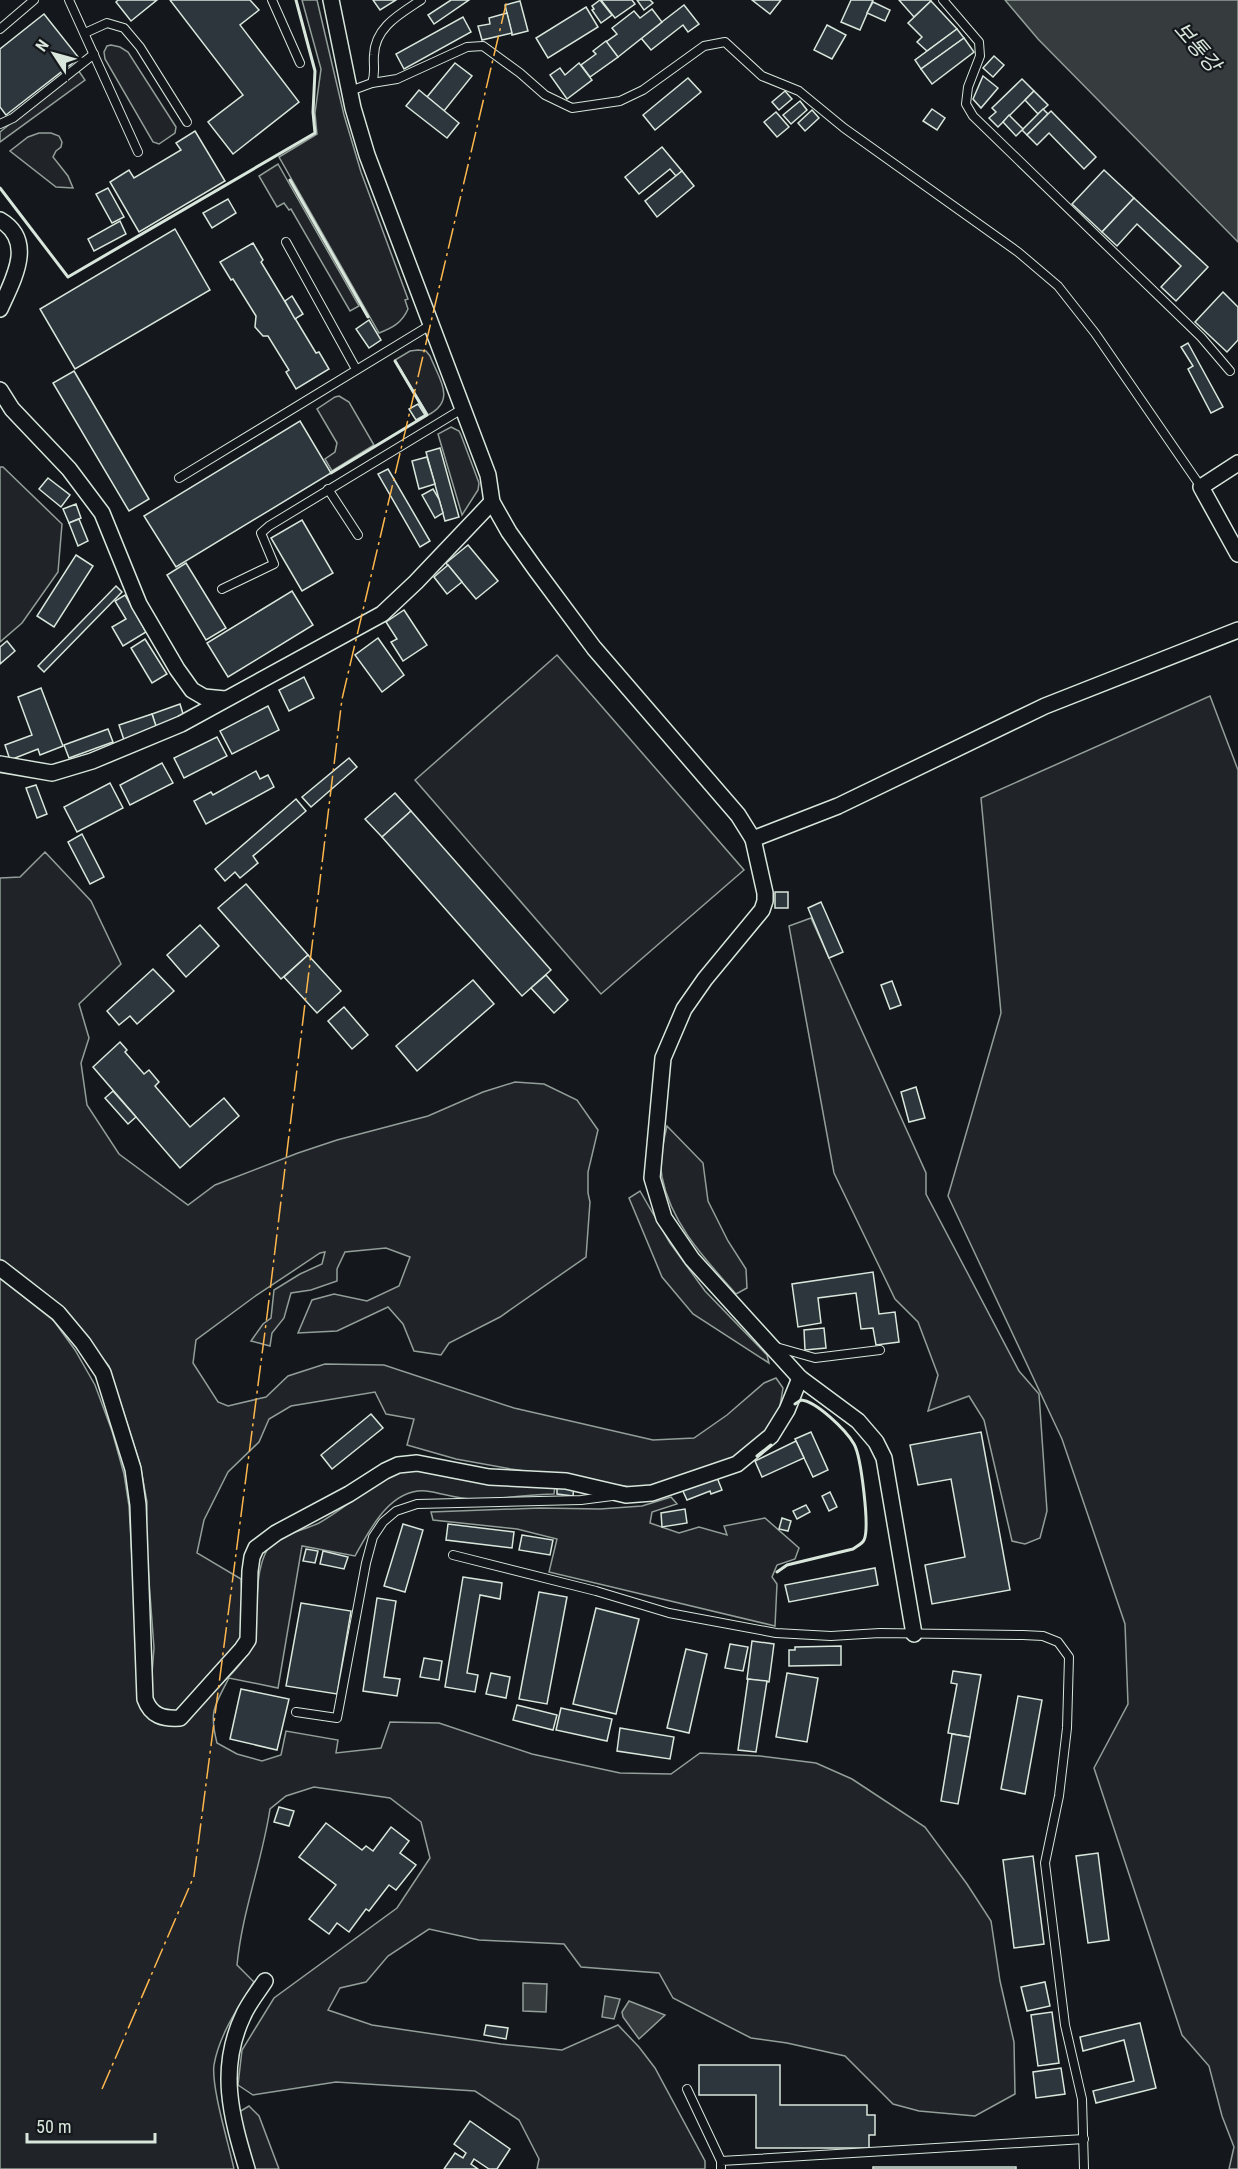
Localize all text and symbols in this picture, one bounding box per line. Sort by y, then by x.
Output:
water label: 보통강 [1169,17,1227,79]
north arrow [24,24,84,84]
text: N [32,36,53,55]
scale bar [27,2106,154,2144]
text: 50 m [36,2116,71,2137]

